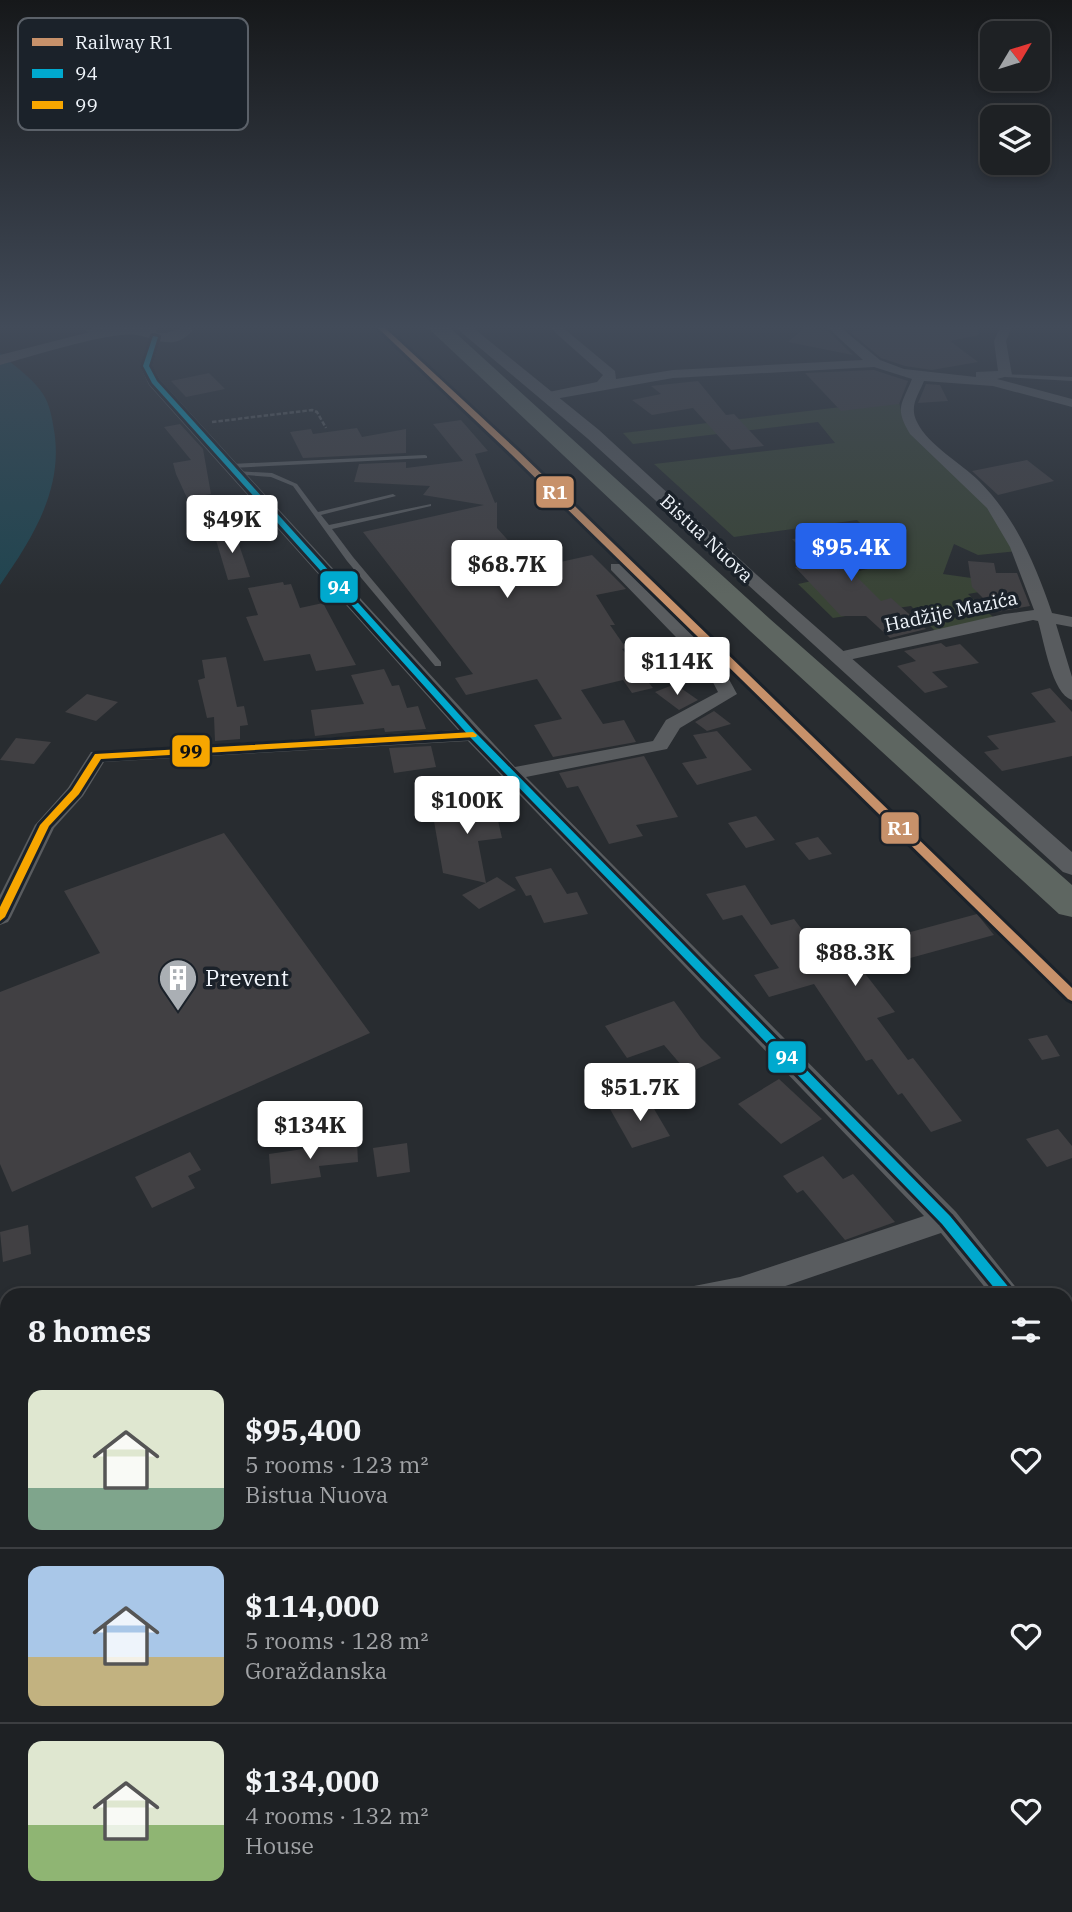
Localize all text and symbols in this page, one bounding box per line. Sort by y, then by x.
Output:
legend [18,18,248,130]
north arrow [980,21,1050,91]
map controls [980,21,1050,175]
text: Railway R1 [75,30,173,54]
text: 94 [75,61,98,85]
text: 99 [75,93,98,117]
button: layers [980,105,1050,175]
line badge: R1 [535,475,575,509]
text: R1 [542,480,568,504]
street label: Bistua Nuova [656,489,758,587]
pin: $49K [191,496,273,555]
text: $49K [203,503,261,533]
pin: $95.4K [794,524,908,583]
text: $95.4K [811,531,891,561]
pin: $68.7K [450,540,564,600]
text: $68.7K [467,548,547,578]
line badge: 94 [319,570,359,604]
text: 94 [328,575,350,599]
street label: Hadžije Mazića [882,585,1020,637]
pin: $114K [628,638,726,697]
text: $114K [641,645,713,675]
line badge: 99 [171,734,211,768]
text: 99 [180,739,202,763]
pin: $100K [418,776,516,836]
text: $100K [431,784,503,814]
line badge: R1 [880,811,920,845]
text: R1 [887,816,913,840]
pin: $88.3K [798,928,912,988]
text: $88.3K [815,936,895,966]
building icon: Prevent [157,957,199,1012]
place label: Prevent [205,962,289,992]
line badge: 94 [767,1040,807,1074]
text: 94 [776,1045,798,1069]
pin: $51.7K [583,1064,697,1123]
text: $51.7K [600,1071,680,1101]
pin: $134K [261,1102,359,1161]
text: $134K [274,1109,346,1139]
text: 8 homes [28,1311,151,1350]
icon: filters [1007,1311,1045,1349]
text: $95,400 [245,1410,361,1449]
icon: home [84,1418,168,1502]
icon: heart [1007,1441,1045,1479]
text: 5 rooms · 123 m² [245,1449,428,1479]
text: Bistua Nuova [245,1479,388,1509]
text: $114,000 [245,1586,379,1625]
icon: home [84,1594,168,1678]
icon: heart [1007,1617,1045,1655]
text: 5 rooms · 128 m² [245,1625,428,1655]
text: Goraždanska [245,1655,387,1685]
text: $134,000 [245,1761,379,1800]
icon: home [84,1769,168,1853]
icon: heart [1007,1792,1045,1830]
text: 4 rooms · 132 m² [245,1800,428,1830]
text: House [245,1830,314,1860]

